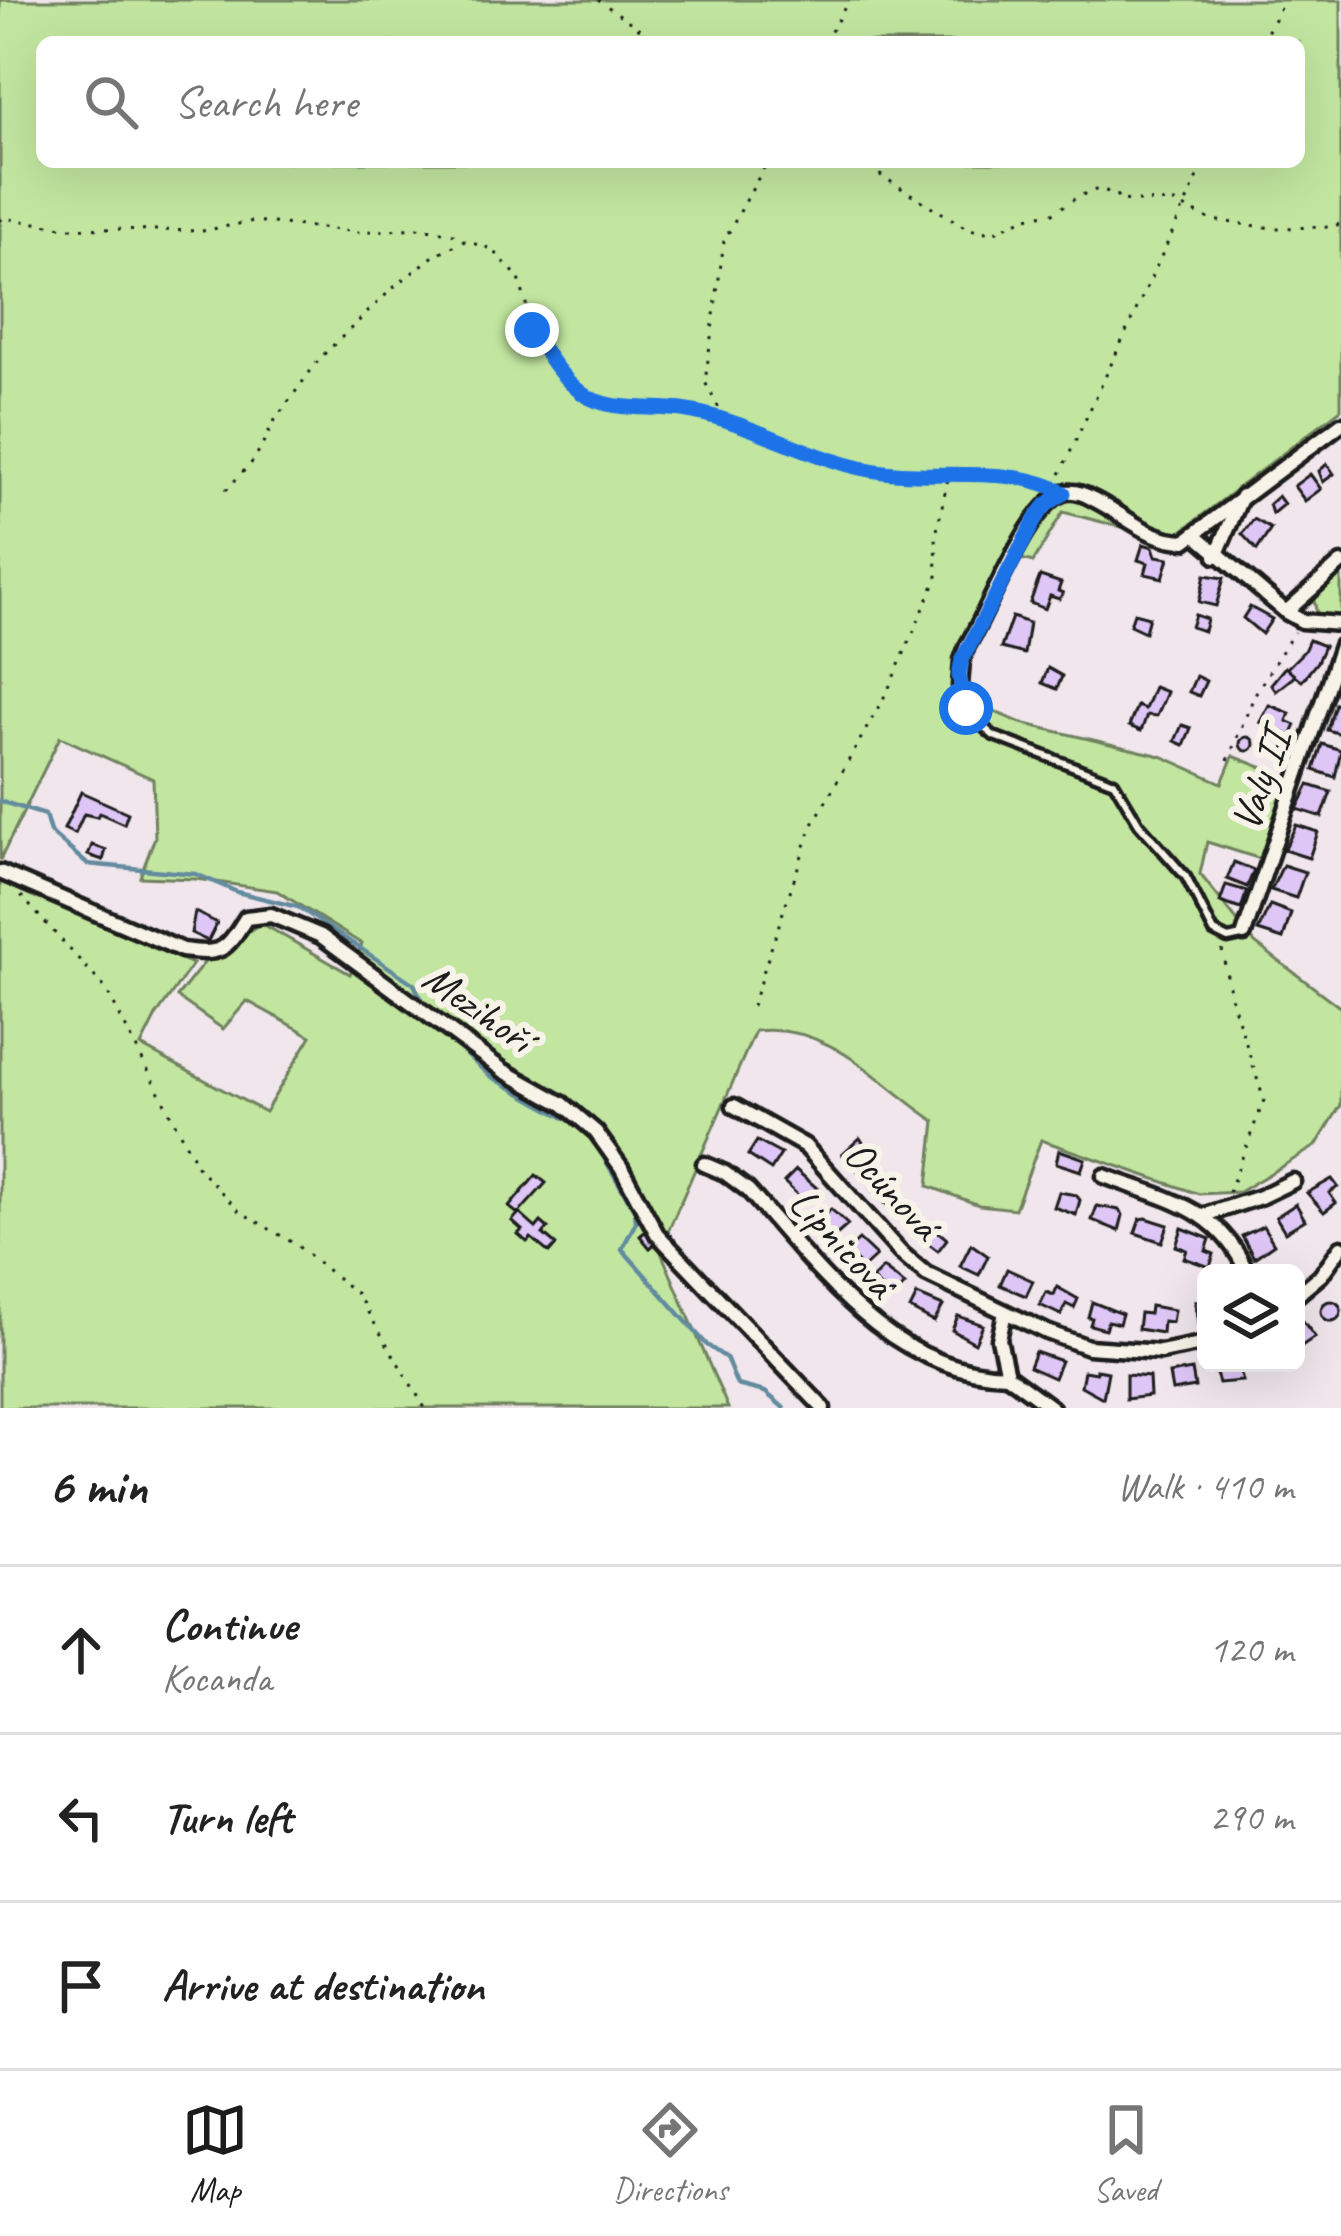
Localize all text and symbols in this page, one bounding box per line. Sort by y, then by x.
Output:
search box [36,36,1305,168]
icon: search [78,69,144,135]
text: Search here [174,74,357,131]
route end [505,303,559,357]
route start [939,681,993,735]
street label: Valy II [1219,715,1305,837]
street label: Mezihoří [413,951,550,1069]
street label: Ocúnová [833,1129,954,1254]
street label: Lipnicová [778,1177,909,1312]
map controls [1197,1264,1305,1372]
button: layers [1197,1264,1305,1372]
text: 6 min [48,1454,147,1518]
text: Walk · 410 m [1117,1462,1293,1511]
text: Continue [162,1597,296,1654]
icon: ahead [48,1617,114,1683]
text: 120 m [1209,1625,1293,1674]
text: Kocanda [162,1654,272,1703]
icon: left [48,1785,114,1851]
text: Turn left [162,1789,292,1846]
text: 290 m [1209,1793,1293,1842]
icon: arrive [48,1953,114,2019]
text: Arrive at destination [162,1957,484,2014]
tab: Map [182,2097,248,2211]
tab: Directions [613,2097,728,2211]
tab: Saved [1093,2097,1159,2211]

